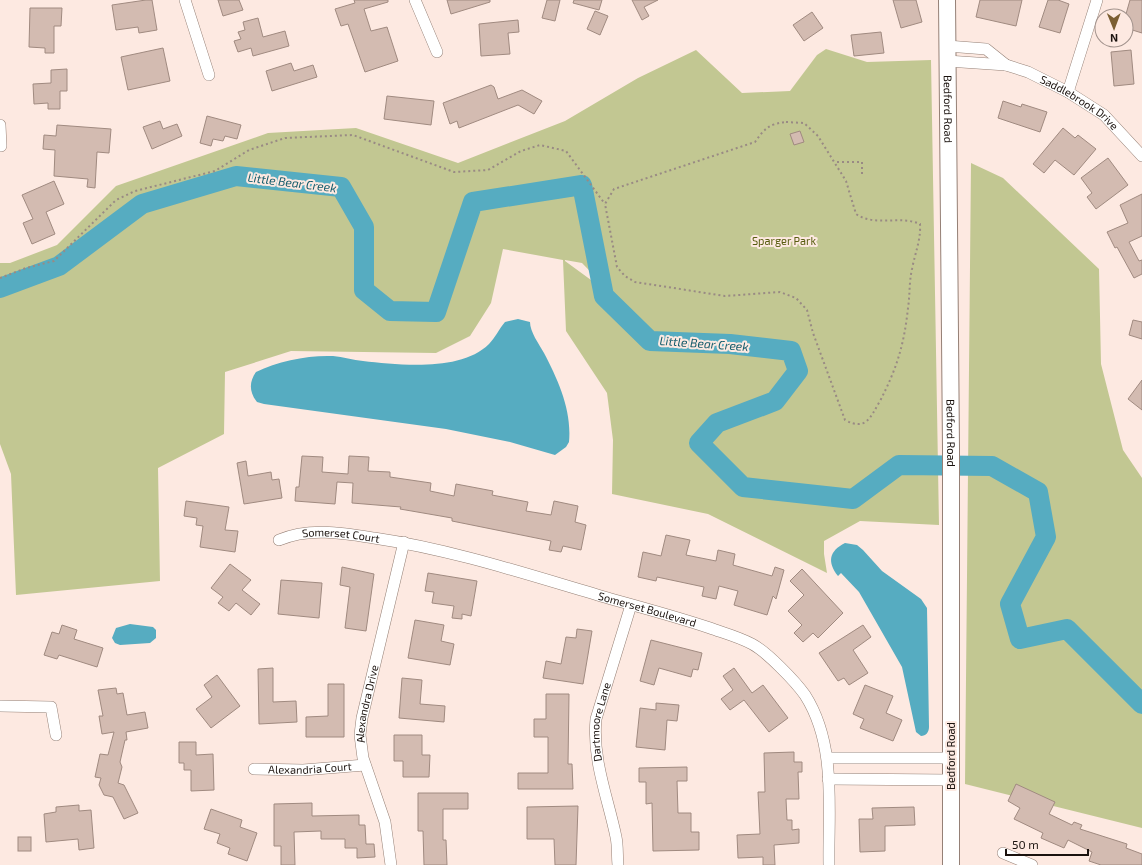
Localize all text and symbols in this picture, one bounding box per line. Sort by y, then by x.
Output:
north arrow [1094,8,1134,48]
text: N [1110,32,1118,45]
street label: Saddlebrook Drive [1038,72,1121,132]
street label: Bedford Road [942,75,955,143]
water label: Little Bear Creek [247,170,337,194]
park label: Sparger Park [752,234,816,247]
water label: Little Bear Creek [659,333,749,353]
street label: Bedford Road [945,399,958,467]
street label: Somerset Court [301,525,381,545]
street label: Somerset Boulevard [597,589,698,629]
street label: Alexandra Drive [353,663,380,744]
street label: Dartmoore Lane [588,681,613,763]
street label: Bedford Road [944,722,957,790]
street label: Alexandria Court [268,759,352,776]
scale bar [1006,831,1088,857]
text: 50 m [1012,837,1039,851]

